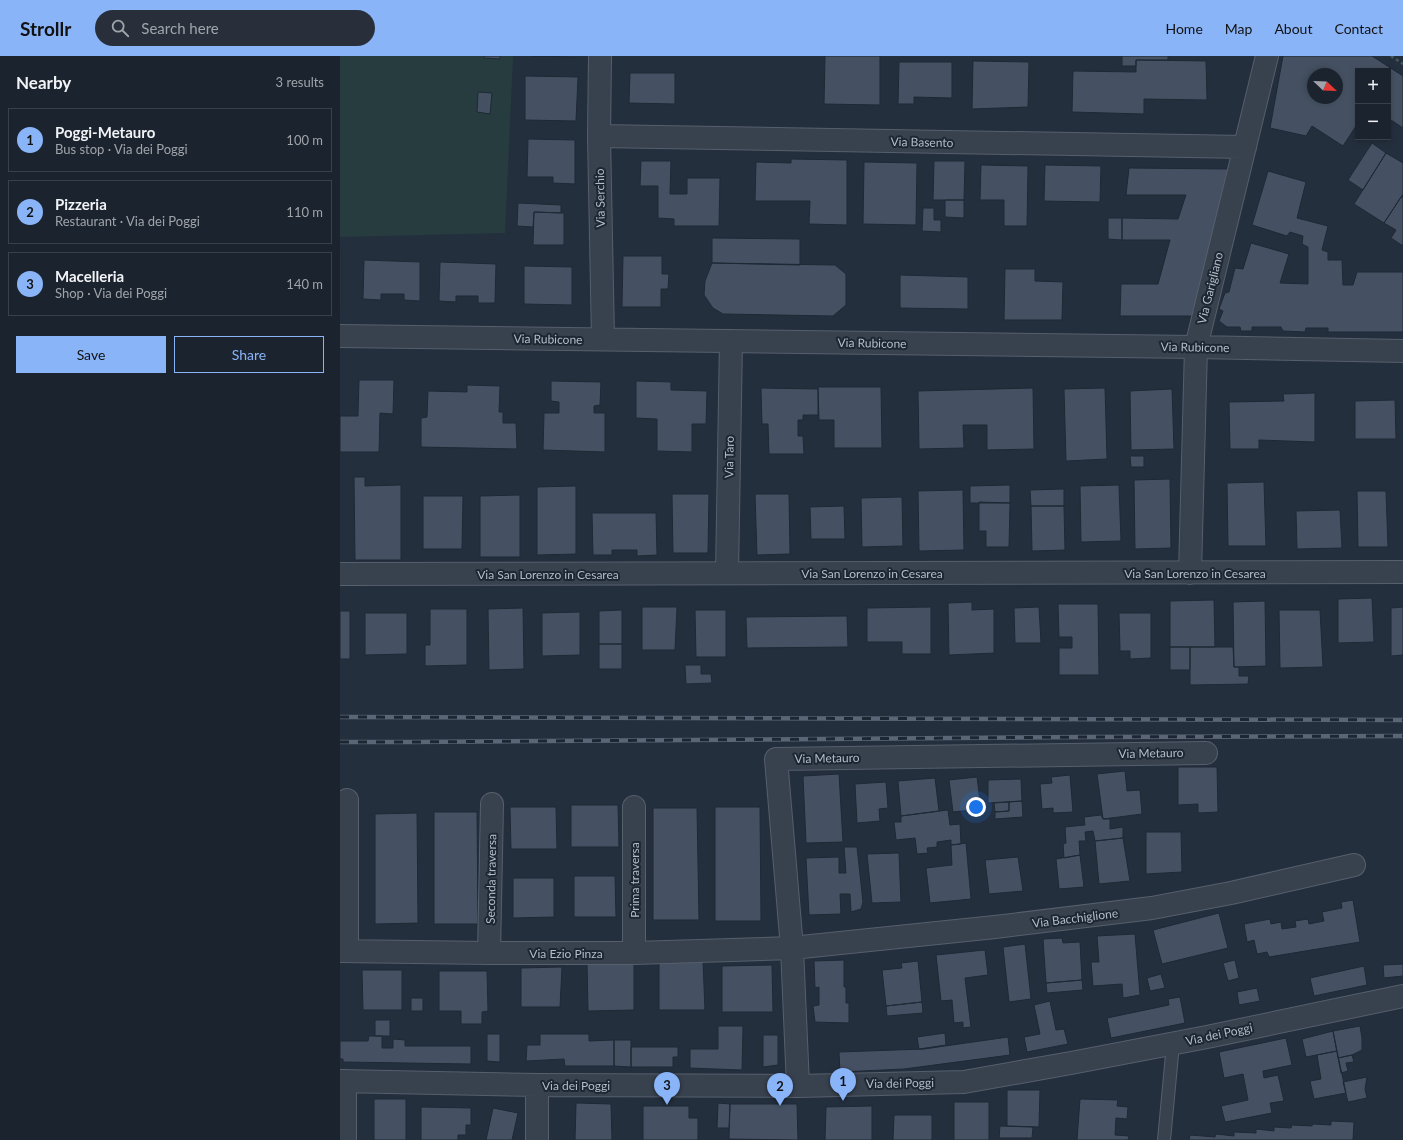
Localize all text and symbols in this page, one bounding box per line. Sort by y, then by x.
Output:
search box [95,10,375,46]
text: Strollr [20,17,71,40]
icon: search [109,17,131,39]
text: Search here [141,19,219,37]
text: Home [1165,20,1203,37]
text: Map [1225,20,1252,37]
text: About [1274,20,1312,37]
text: Contact [1334,20,1383,37]
north arrow [1307,68,1343,104]
map controls [1355,68,1391,140]
button: + [1355,68,1391,104]
text: Nearby [16,72,71,93]
text: 3 results [276,74,324,90]
button: − [1355,104,1391,140]
text: Poggi-Metauro [55,123,155,141]
text: 1 [26,132,34,148]
text: 100 m [286,132,323,148]
street label: Via Basento [890,134,954,150]
text: Bus stop · Via dei Poggi [55,141,188,157]
street label: Via Serchio [592,168,608,228]
text: Pizzeria [55,195,107,213]
text: 2 [26,204,34,220]
text: 110 m [286,204,323,220]
text: Restaurant · Via dei Poggi [55,213,200,229]
street label: Via Garigliano [1194,250,1226,325]
text: Macelleria [55,267,124,285]
text: 3 [26,276,34,292]
text: 140 m [286,276,323,292]
text: Shop · Via dei Poggi [55,285,167,301]
street label: Via Rubicone [513,331,583,347]
street label: Via Rubicone [837,335,907,351]
button: Save [16,336,166,373]
button: Share [174,336,324,373]
street label: Via Rubicone [1160,339,1230,355]
street label: Via Taro [721,436,737,478]
street label: Via San Lorenzo in Cesarea [801,566,943,581]
street label: Via San Lorenzo in Cesarea [1124,566,1266,581]
street label: Via San Lorenzo in Cesarea [477,567,619,582]
street label: Via Metauro [1118,745,1184,761]
street label: Via Metauro [794,750,860,766]
your location [966,797,986,817]
street label: Seconda traversa [483,834,499,924]
street label: Prima traversa [627,842,642,918]
street label: Via Bacchiglione [1031,905,1119,931]
street label: Via Ezio Pinza [529,946,603,961]
street label: Via dei Poggi [1184,1020,1254,1048]
pin: 1 [830,1068,856,1101]
pin: 3 [654,1072,680,1105]
pin: 2 [767,1073,793,1106]
street label: Via dei Poggi [866,1075,934,1091]
street label: Via dei Poggi [542,1078,610,1093]

